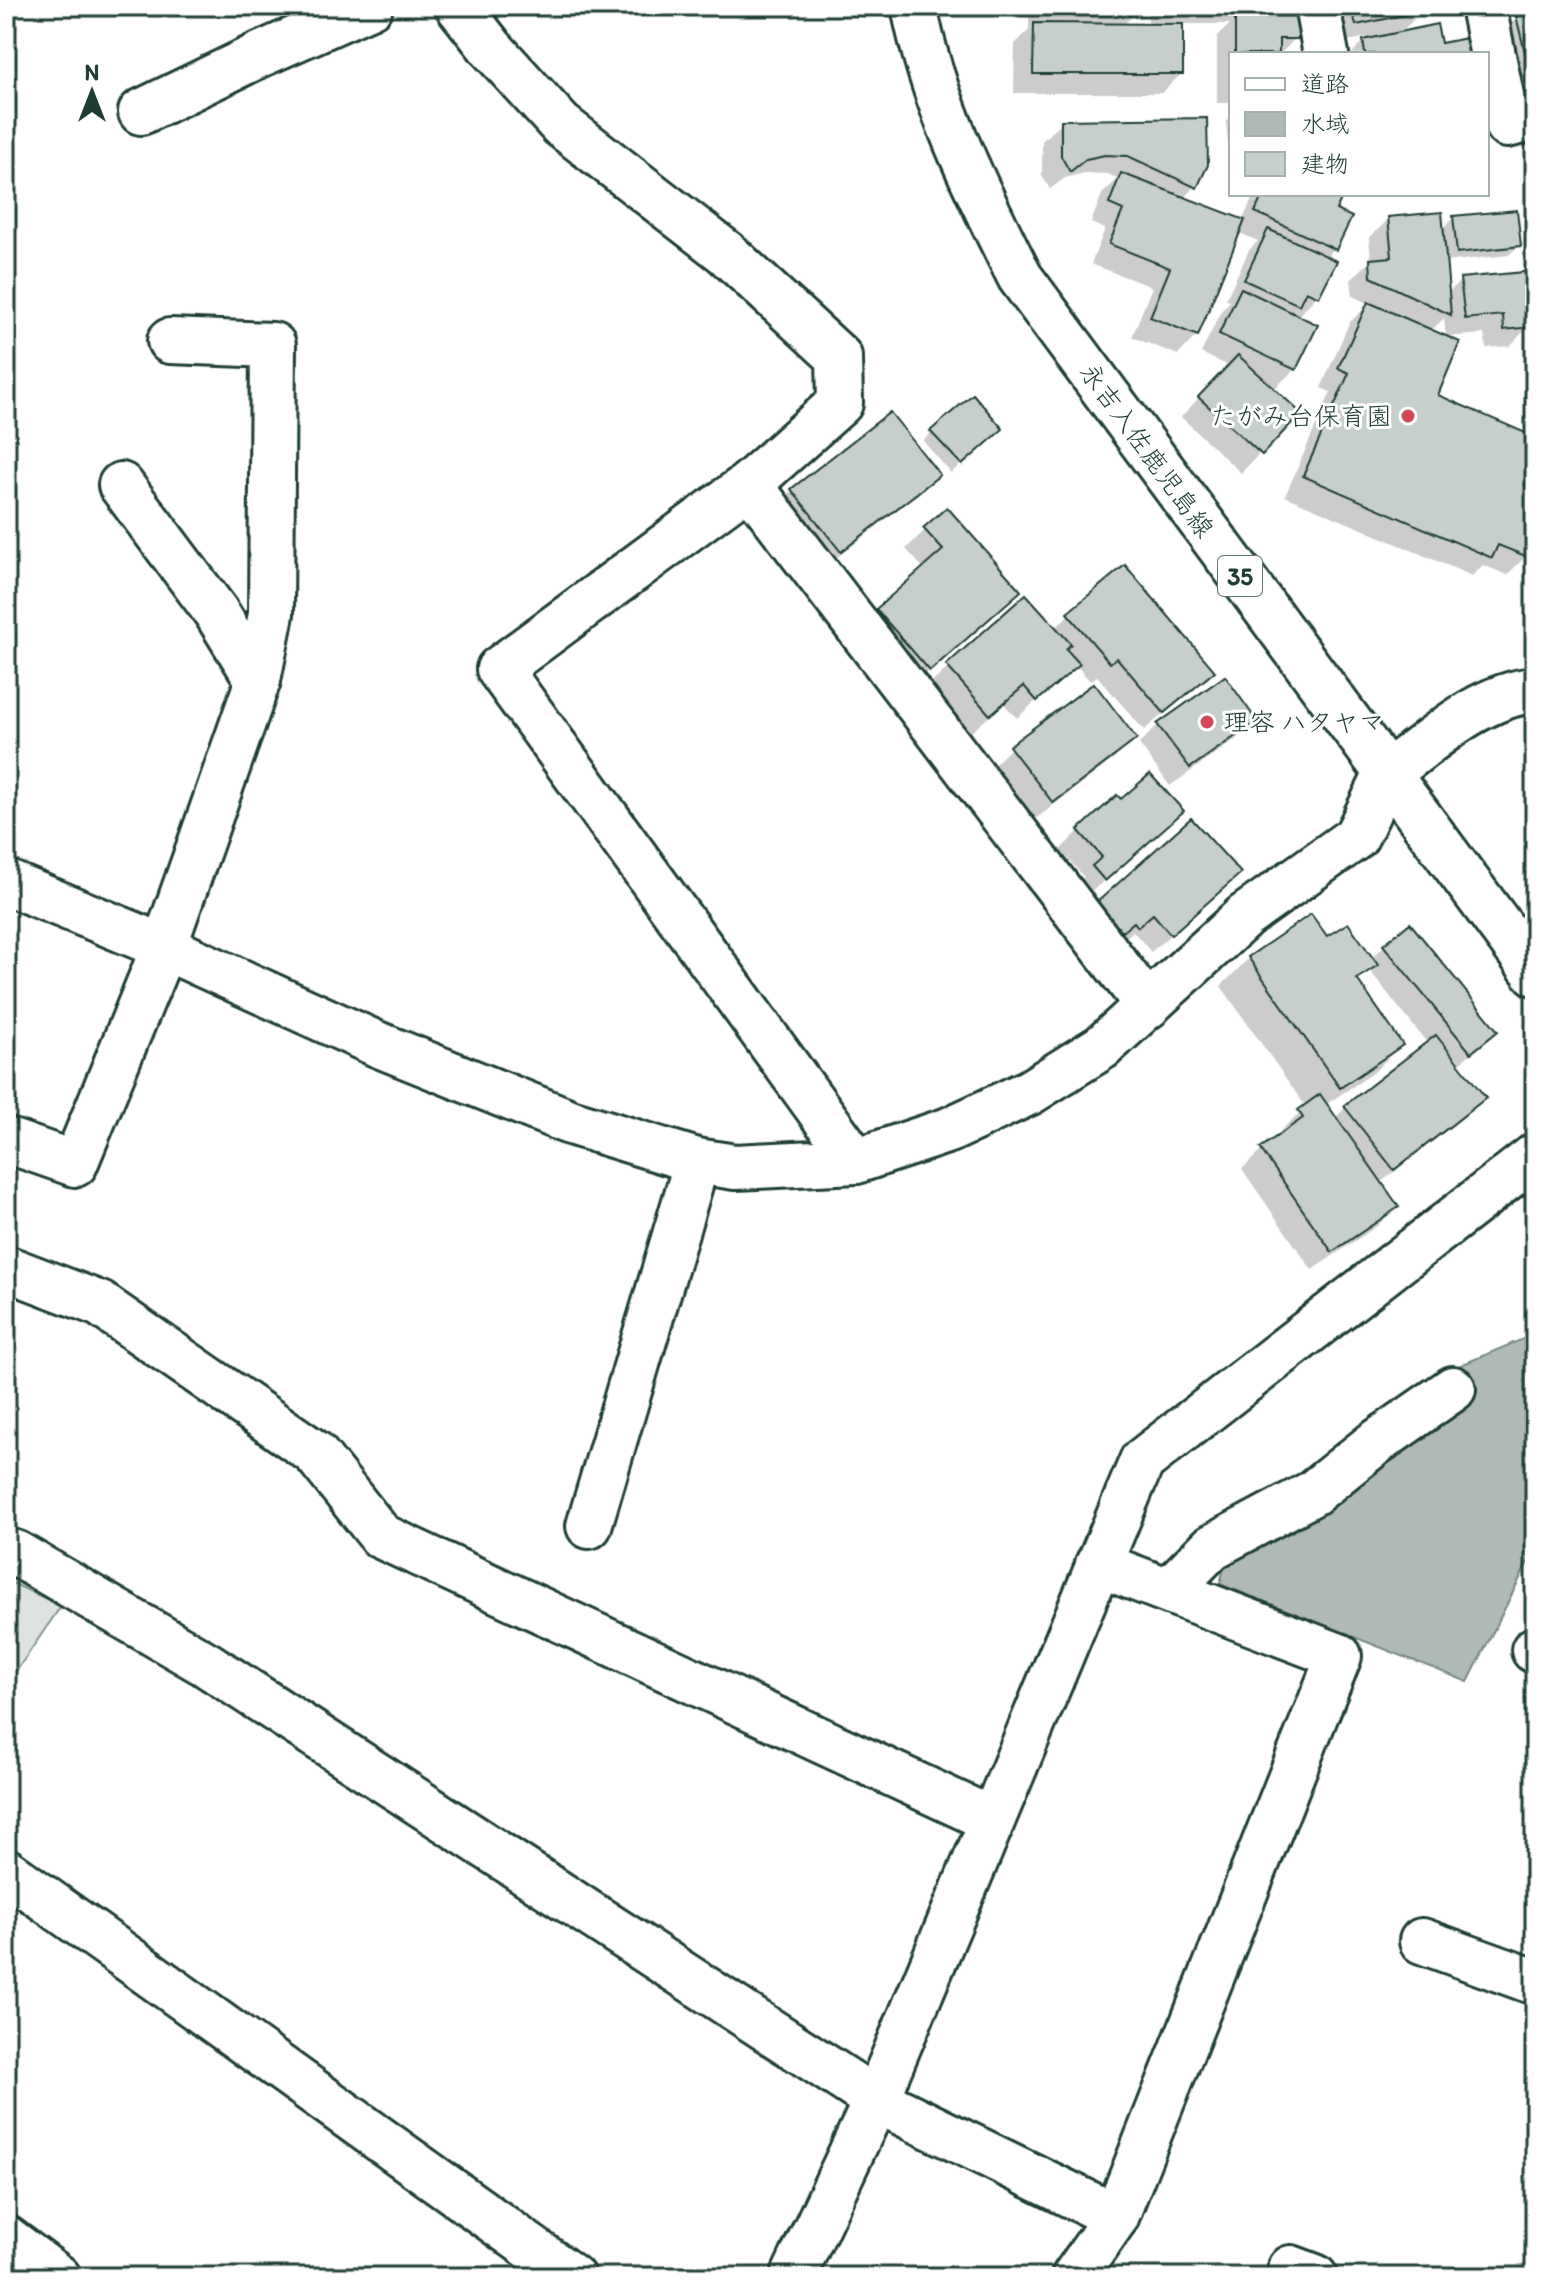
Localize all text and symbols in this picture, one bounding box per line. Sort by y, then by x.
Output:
north arrow [52,52,132,132]
legend [1229,52,1489,196]
text: N [85,59,99,86]
text: 道路 [1301,69,1349,98]
text: 水域 [1301,109,1349,138]
text: 建物 [1301,149,1349,178]
street label: 永吉入佐鹿児島線 [1073,356,1221,544]
place label: たがみ台保育園 [1210,400,1392,432]
marker: たがみ台保育園 [1399,407,1417,425]
road number: 35 [1218,556,1262,596]
place label: 理容 ハタヤマ [1223,706,1385,738]
marker: 理容 ハタヤマ [1198,713,1216,731]

